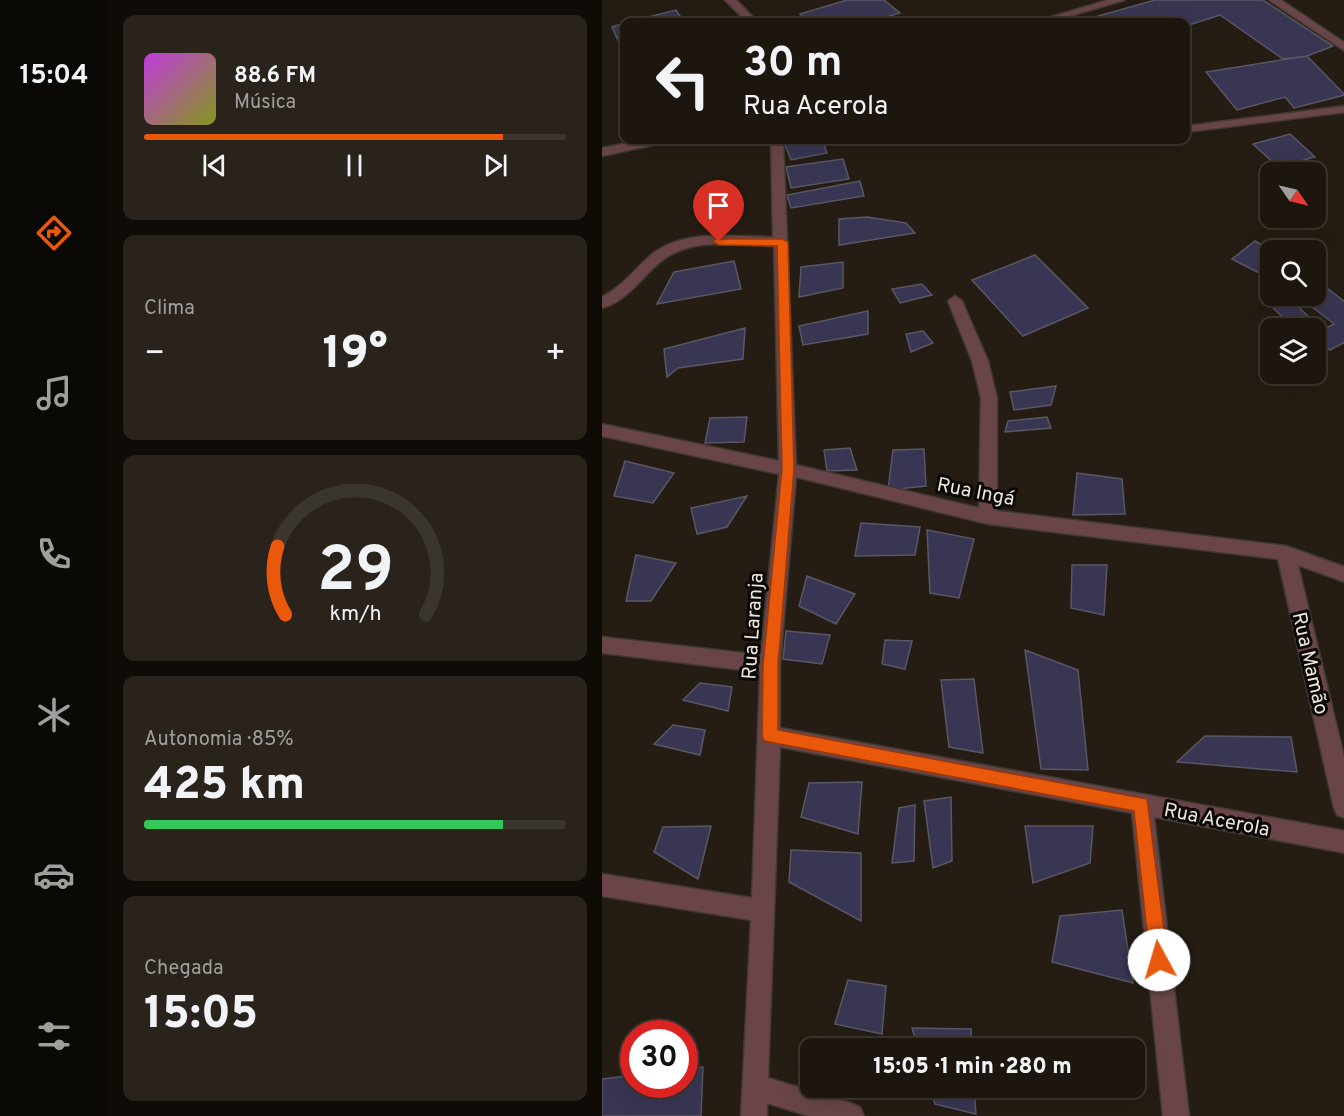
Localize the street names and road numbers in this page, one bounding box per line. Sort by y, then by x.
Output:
street label: Rua Ingá [935,473,1017,513]
street label: Rua Laranja [737,572,771,681]
street label: Rua Mamão [1285,610,1333,717]
street label: Rua Acerola [1161,798,1272,844]

